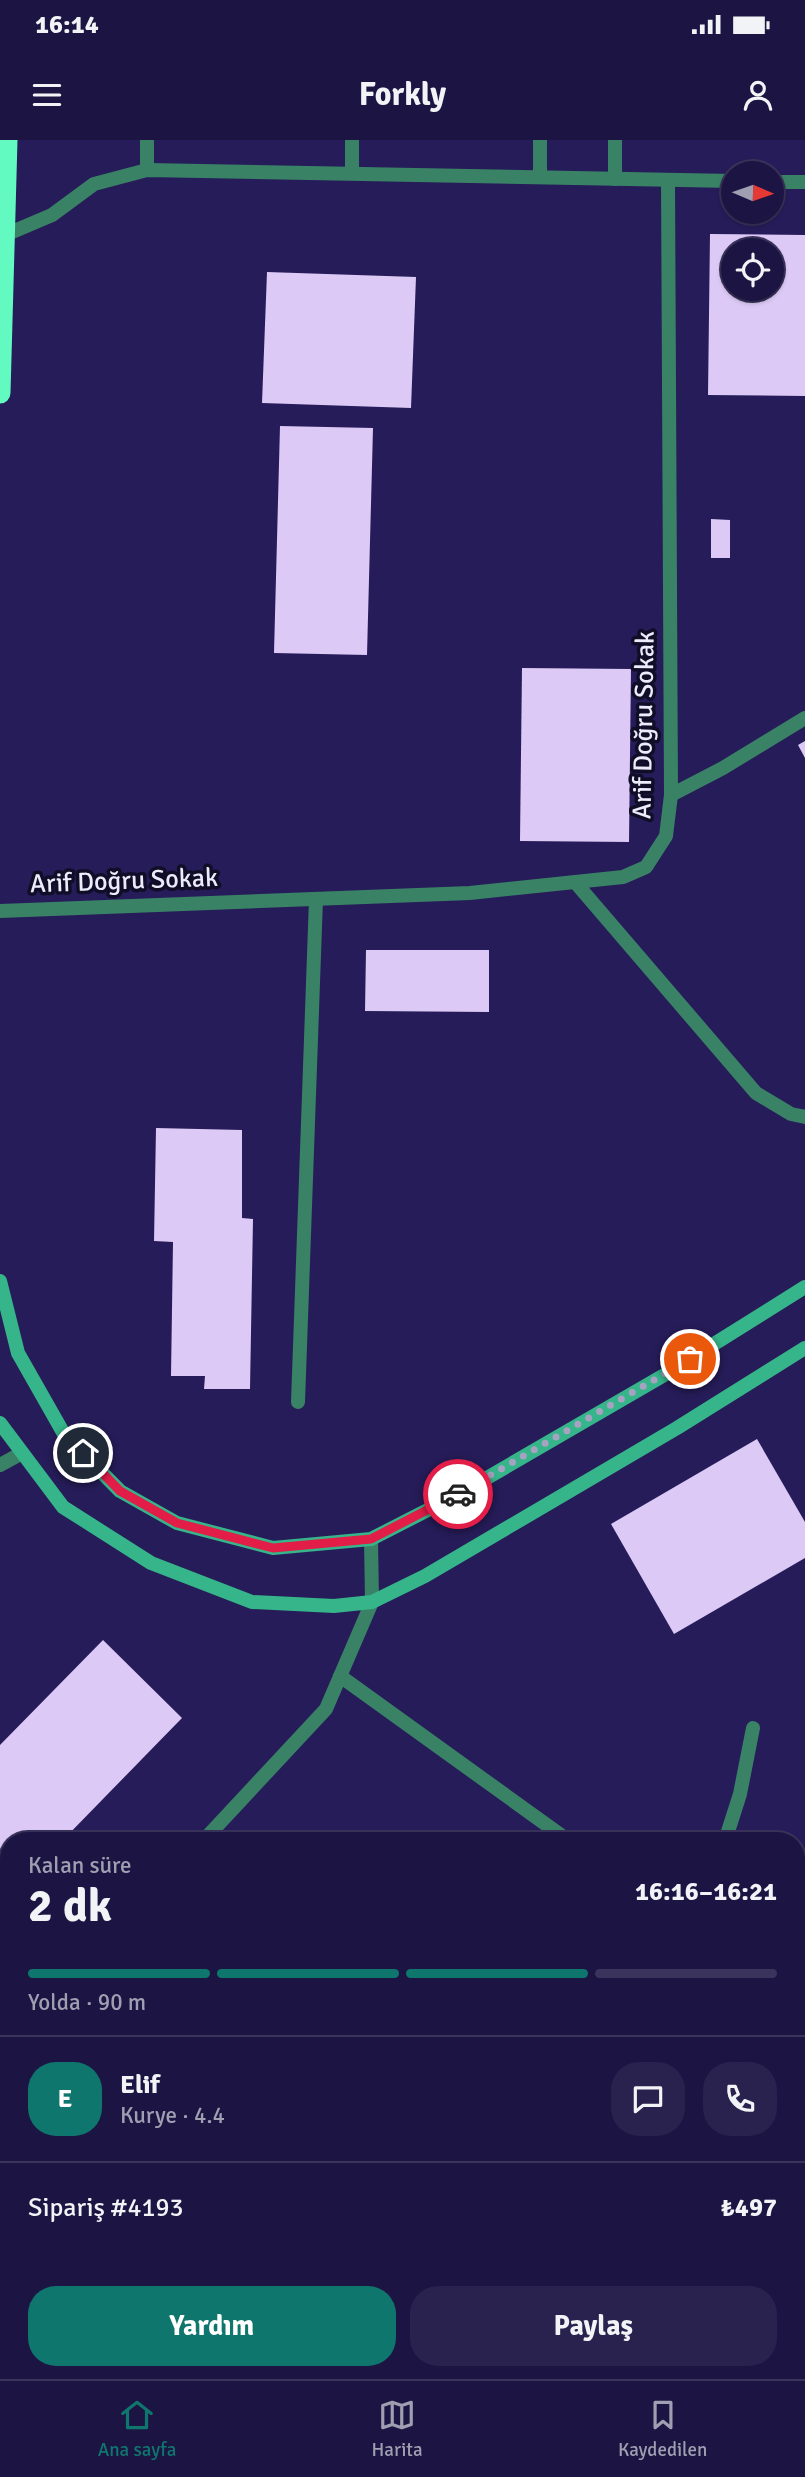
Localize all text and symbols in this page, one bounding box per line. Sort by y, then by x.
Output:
text: 16:14 [35,9,99,41]
text: Forkly [359,75,446,114]
icon: menu [28,76,66,114]
icon: person [739,76,777,114]
north arrow [721,161,784,224]
map controls [721,161,784,301]
button: locate [721,238,784,301]
street label: Arif Doğru Sokak [626,631,662,819]
street label: Arif Doğru Sokak [29,862,219,900]
pin [660,1329,720,1389]
icon: bag [671,1340,709,1378]
pin [53,1423,113,1483]
icon: home [64,1434,102,1472]
courier [423,1459,493,1529]
icon: car [439,1475,477,1513]
text: Kalan süre [28,1851,132,1880]
text: 16:16–16:21 [635,1876,777,1908]
text: 2 dk [28,1878,112,1934]
text: Yolda · 90 m [28,1988,146,2017]
button: chat [611,2062,685,2136]
button: phone [703,2062,777,2136]
text: Elif [120,2069,160,2101]
text: E [58,2083,72,2115]
text: Kurye · 4.4 [120,2101,225,2130]
text: Sipariş #4193 [28,2192,184,2224]
text: ₺497 [721,2192,777,2224]
button: Yardım [28,2286,396,2366]
button: Paylaş [410,2286,777,2366]
tab: Ana sayfa [98,2396,176,2462]
tab: Harita [372,2396,423,2462]
tab: Kaydedilen [618,2396,707,2462]

